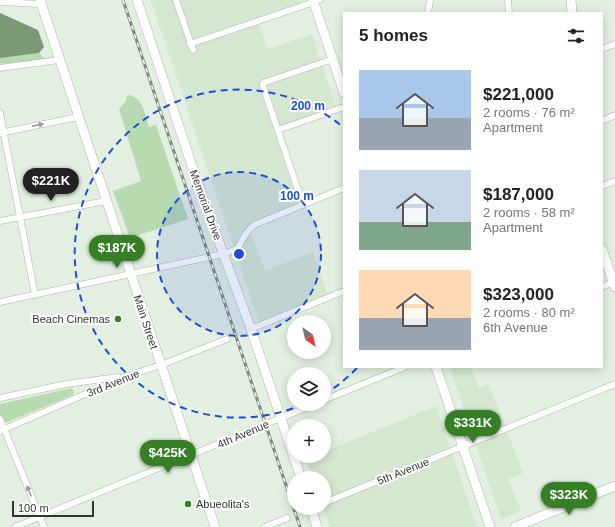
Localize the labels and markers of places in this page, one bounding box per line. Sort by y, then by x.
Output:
pin: $221K [23,168,79,202]
pin: $187K [89,235,145,269]
centre of rings [232,247,246,261]
place label: Beach Cinemas [32,313,110,325]
marker: Beach Cinemas [113,314,123,324]
pin: $331K [445,410,501,444]
pin: $425K [140,440,196,474]
pin: $323K [541,482,597,516]
place label: Abueolita's [196,498,250,510]
marker: Abueolita's [183,499,193,509]

